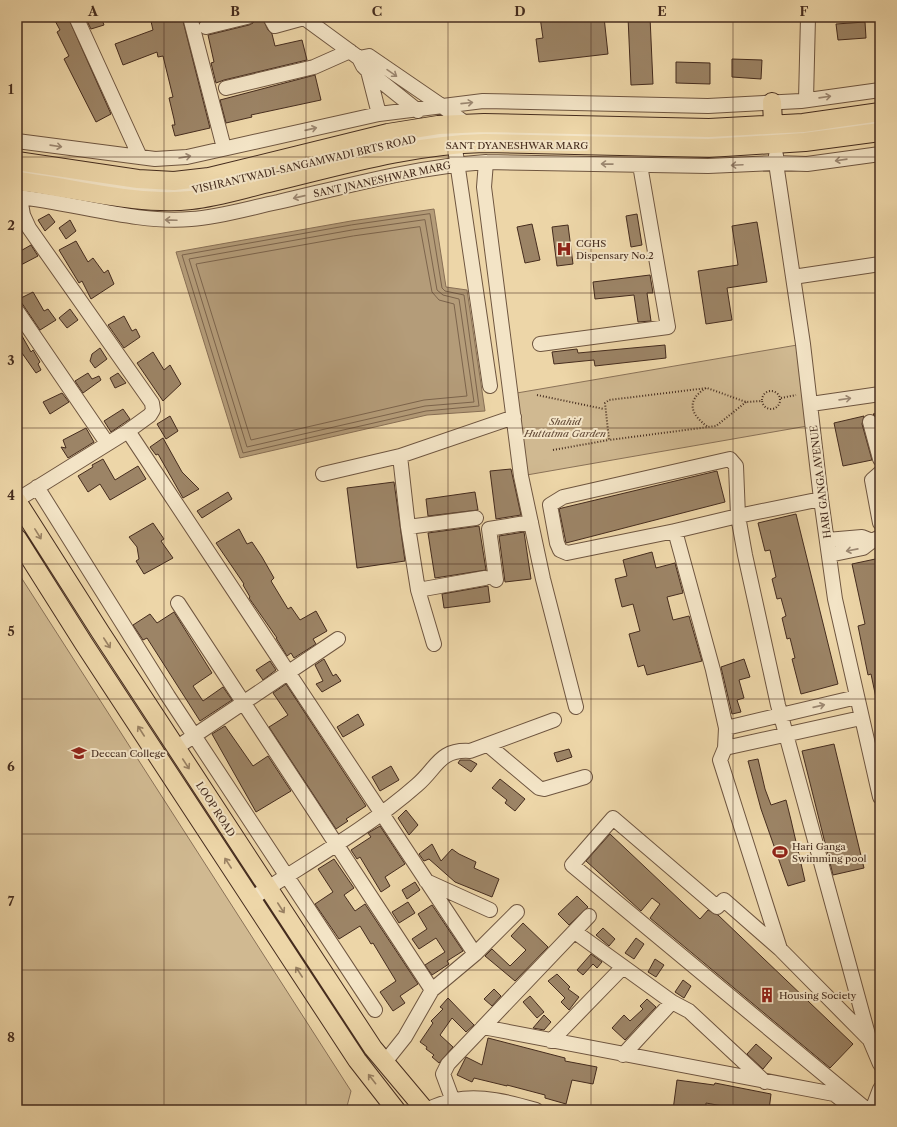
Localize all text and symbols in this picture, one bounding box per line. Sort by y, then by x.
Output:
text: A [87,3,99,19]
text: B [230,3,240,19]
text: C [372,3,382,19]
text: D [514,3,526,19]
text: E [657,3,667,19]
text: F [800,3,809,19]
one-way arrow [387,68,398,77]
text: 1 [8,81,14,97]
one-way arrow [818,93,831,101]
one-way arrow [460,99,473,107]
one-way arrow [305,124,318,132]
street label: VISHRANTWADI-SANGAMWADI BRTS ROAD [190,132,417,197]
street label: SANT DYANESHWAR MARG [446,139,588,152]
one-way arrow [49,142,62,150]
one-way arrow [178,153,191,161]
one-way arrow [835,156,848,163]
street label: SANT JNANESHWAR MARG [312,159,452,200]
one-way arrow [601,160,614,168]
one-way arrow [731,161,744,169]
one-way arrow [292,193,305,201]
one-way arrow [165,216,178,223]
text: 2 [7,217,15,233]
place label: CGHS Dispensary No.2 [576,237,654,262]
hospital icon: CGHS Dispensary No.2 [555,240,573,258]
text: 3 [7,352,15,368]
one-way arrow [838,395,851,403]
park label: Shahid Huttatma Garden [523,415,606,440]
street label: HARI GANGA AVENUE [807,424,834,539]
text: 4 [7,487,15,503]
one-way arrow [34,528,42,539]
one-way arrow [845,547,858,555]
text: 5 [7,623,15,639]
one-way arrow [103,638,112,649]
one-way arrow [812,702,825,710]
one-way arrow [137,726,145,737]
school or university icon: Deccan College [70,744,88,762]
place label: Deccan College [91,747,166,760]
text: 6 [7,758,15,774]
one-way arrow [183,758,191,770]
street label: LOOP ROAD [193,779,238,839]
place label: Hari Ganga Swimming pool [792,840,867,865]
sports icon: Hari Ganga Swimming pool [771,843,789,861]
one-way arrow [223,857,231,869]
text: 7 [8,893,15,909]
one-way arrow [277,902,285,913]
one-way arrow [295,966,303,977]
building icon: Housing Society [758,986,776,1004]
place label: Housing Society [779,989,857,1002]
text: 8 [7,1029,15,1045]
one-way arrow [367,1074,376,1085]

